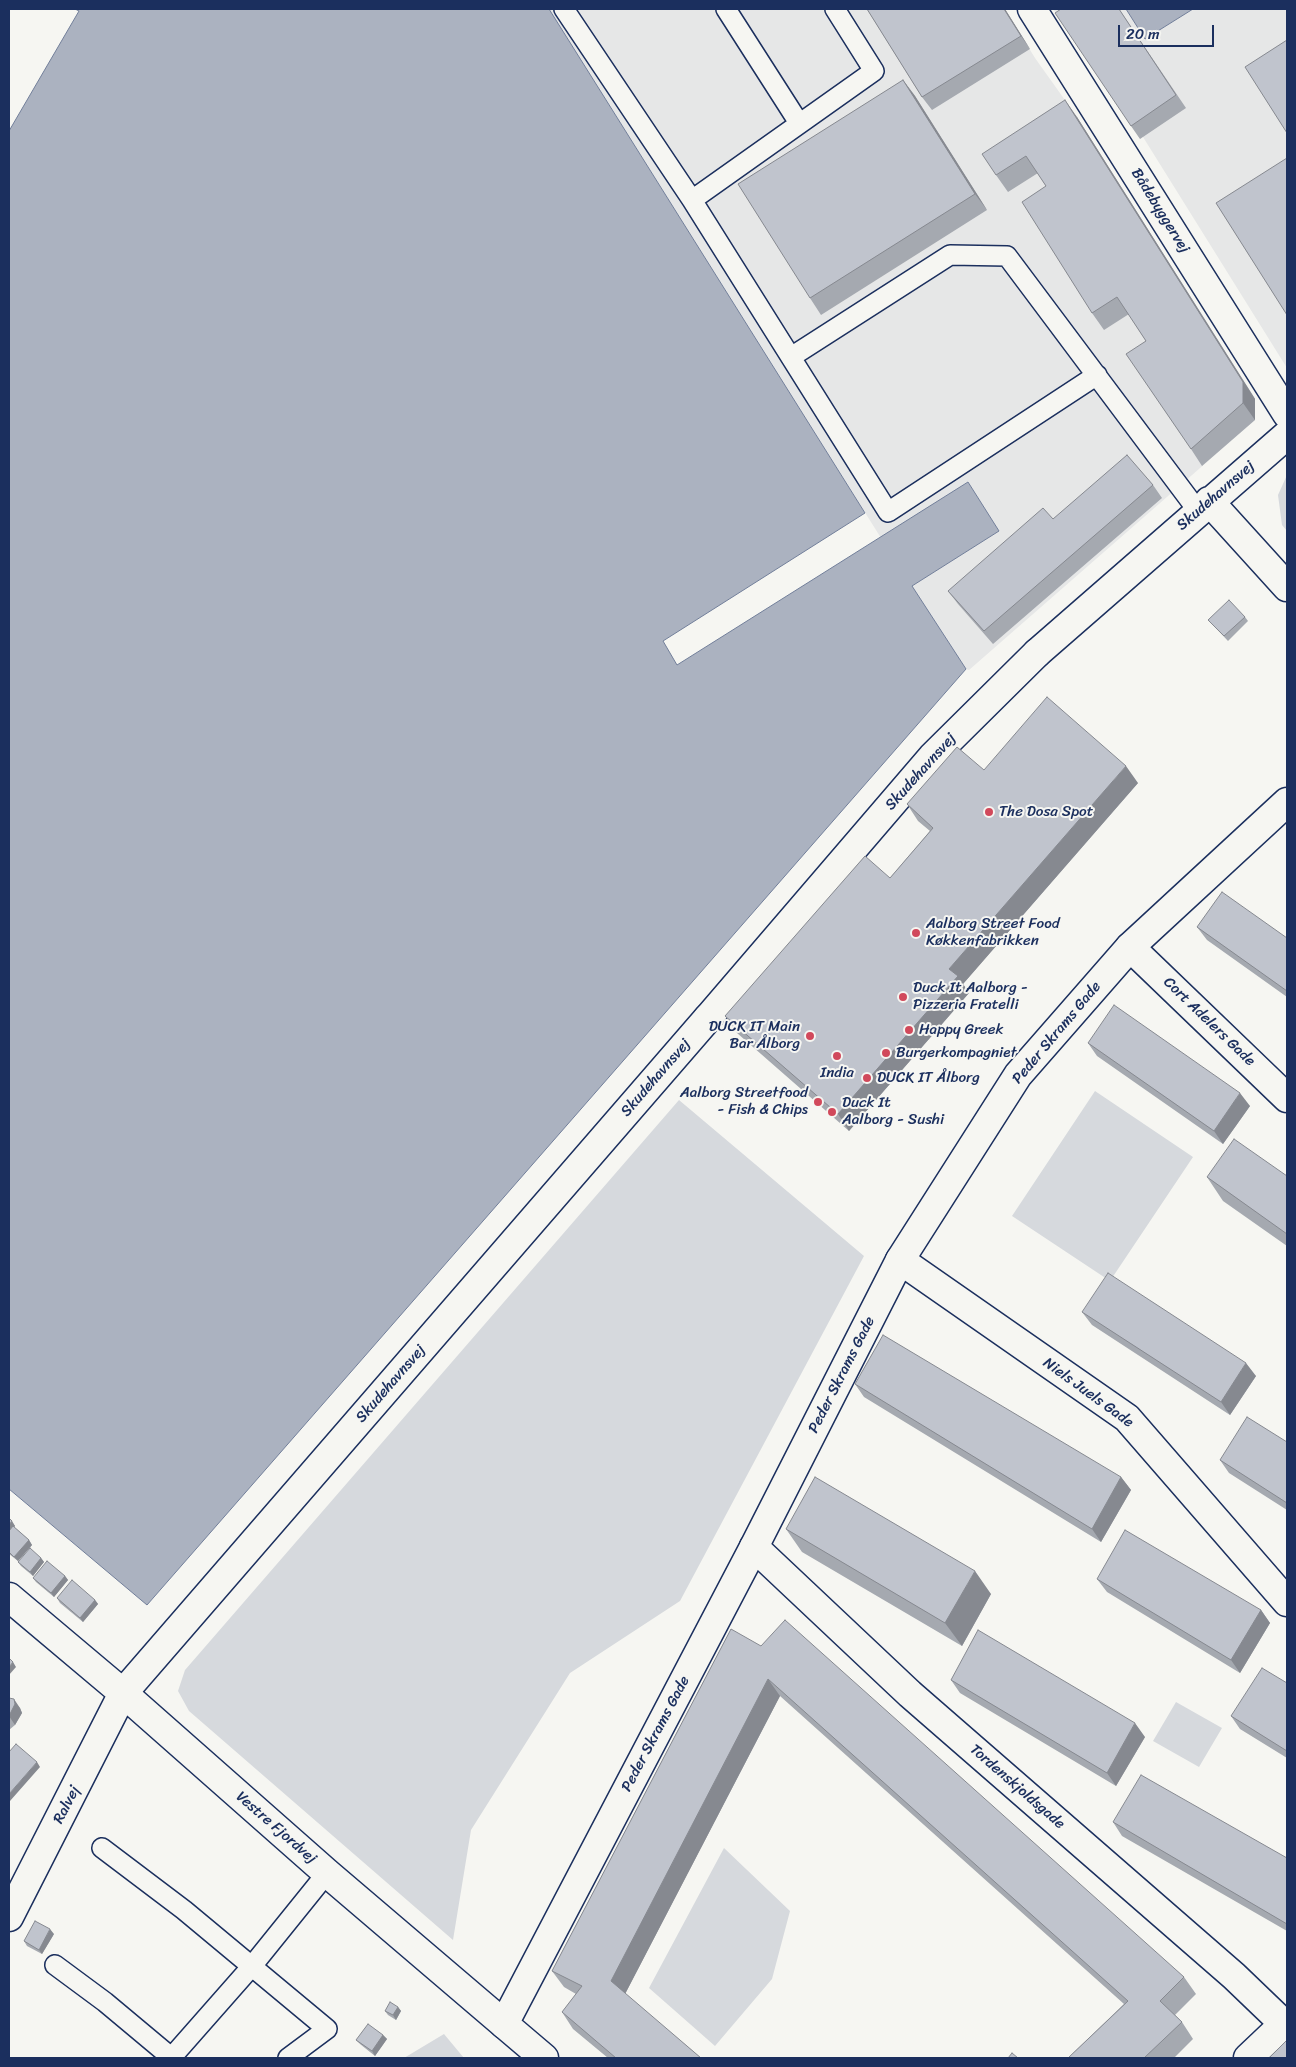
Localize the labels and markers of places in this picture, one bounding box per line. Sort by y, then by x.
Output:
place label: The Dosa Spot [999,803,1093,821]
marker: The Dosa Spot [983,806,995,818]
place label: Aalborg Street Food Køkkenfabrikken [926,915,1060,950]
marker: Aalborg Street Food Køkkenfabrikken [910,927,922,939]
place label: Duck It Aalborg - Pizzeria Fratelli [913,979,1028,1014]
marker: Duck It Aalborg - Pizzeria Fratelli [897,991,909,1003]
place label: DUCK IT Main Bar Ålborg [709,1018,800,1053]
place label: Happy Greek [919,1021,1003,1039]
marker: Happy Greek [903,1024,915,1036]
marker: DUCK IT Main Bar Ålborg [804,1030,816,1042]
place label: Burgerkompagniet [896,1044,1017,1062]
marker: Burgerkompagniet [880,1047,892,1059]
marker: India [831,1050,843,1062]
place label: India [820,1064,854,1082]
place label: DUCK IT Ålborg [877,1069,980,1087]
marker: DUCK IT Ålborg [861,1072,873,1084]
place label: Aalborg Streetfood - Fish & Chips [680,1084,808,1119]
place label: Duck It Aalborg - Sushi [842,1094,944,1129]
marker: Aalborg Streetfood - Fish & Chips [812,1096,824,1108]
marker: Duck It Aalborg - Sushi [826,1106,838,1118]

